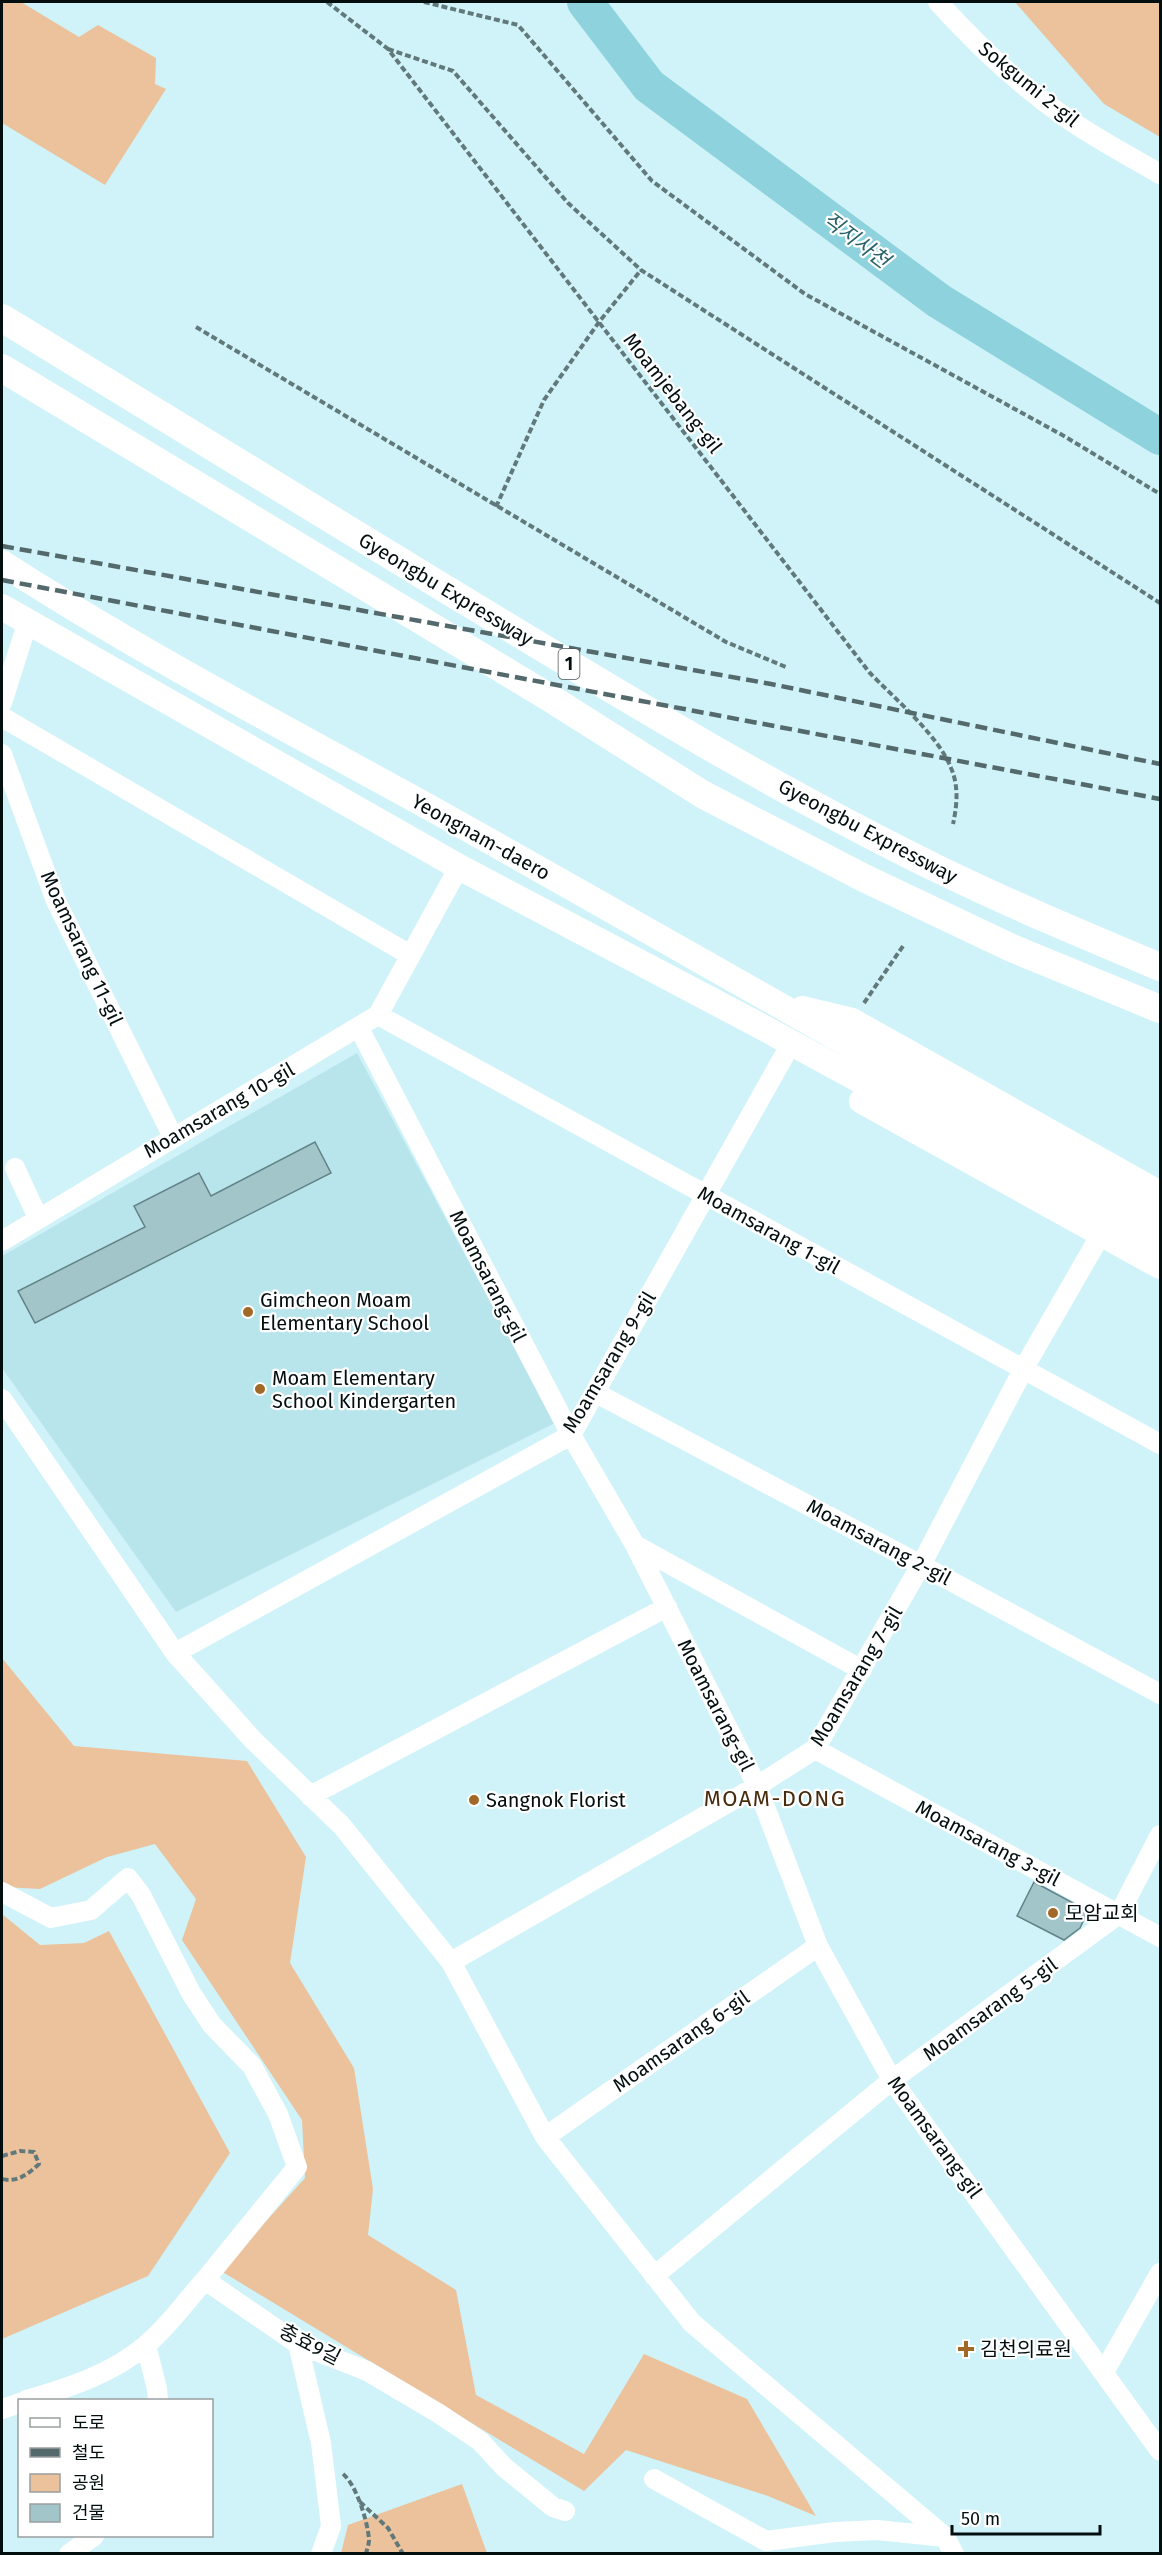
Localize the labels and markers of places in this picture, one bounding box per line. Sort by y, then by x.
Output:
place label: Gimcheon Moam Elementary School [260,1288,429,1335]
marker: Gimcheon Moam Elementary School [241,1305,255,1319]
place label: Moam Elementary School Kindergarten [272,1366,456,1413]
marker: Moam Elementary School Kindergarten [253,1382,267,1396]
place label: Sangnok Florist [486,1788,627,1812]
marker: Sangnok Florist [467,1793,481,1807]
place label: 모암교회 [1065,1901,1139,1925]
marker: 모암교회 [1046,1906,1060,1920]
place label: 김천의료원 [980,2337,1072,2361]
marker: 김천의료원 [957,2340,975,2358]

